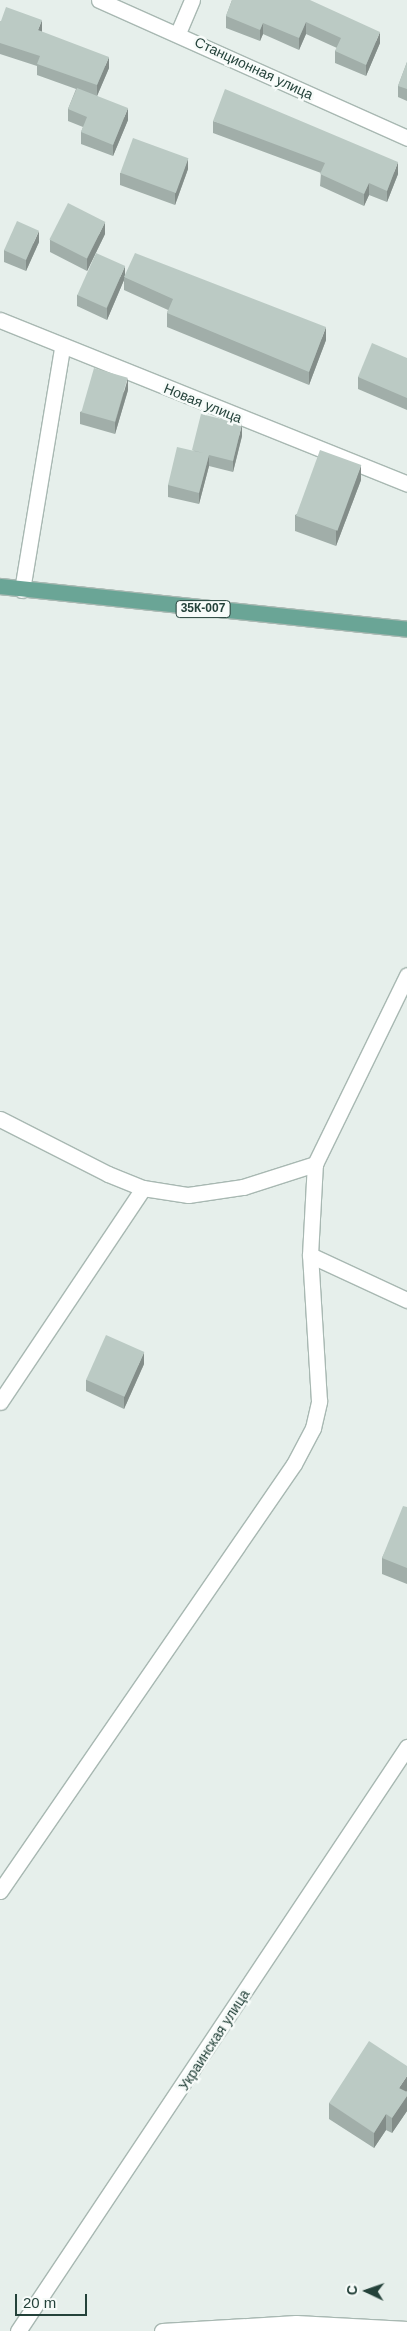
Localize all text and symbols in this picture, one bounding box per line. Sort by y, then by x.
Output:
street label: Станционная улица [192,33,316,103]
street label: Новая улица [161,380,245,426]
road number: 35К-007 [176,600,230,618]
street label: Украинская улица [175,1986,253,2094]
north arrow [342,2266,392,2316]
scale bar [18,2284,90,2316]
text: С [344,2285,360,2296]
text: 20 m [23,2294,56,2311]

